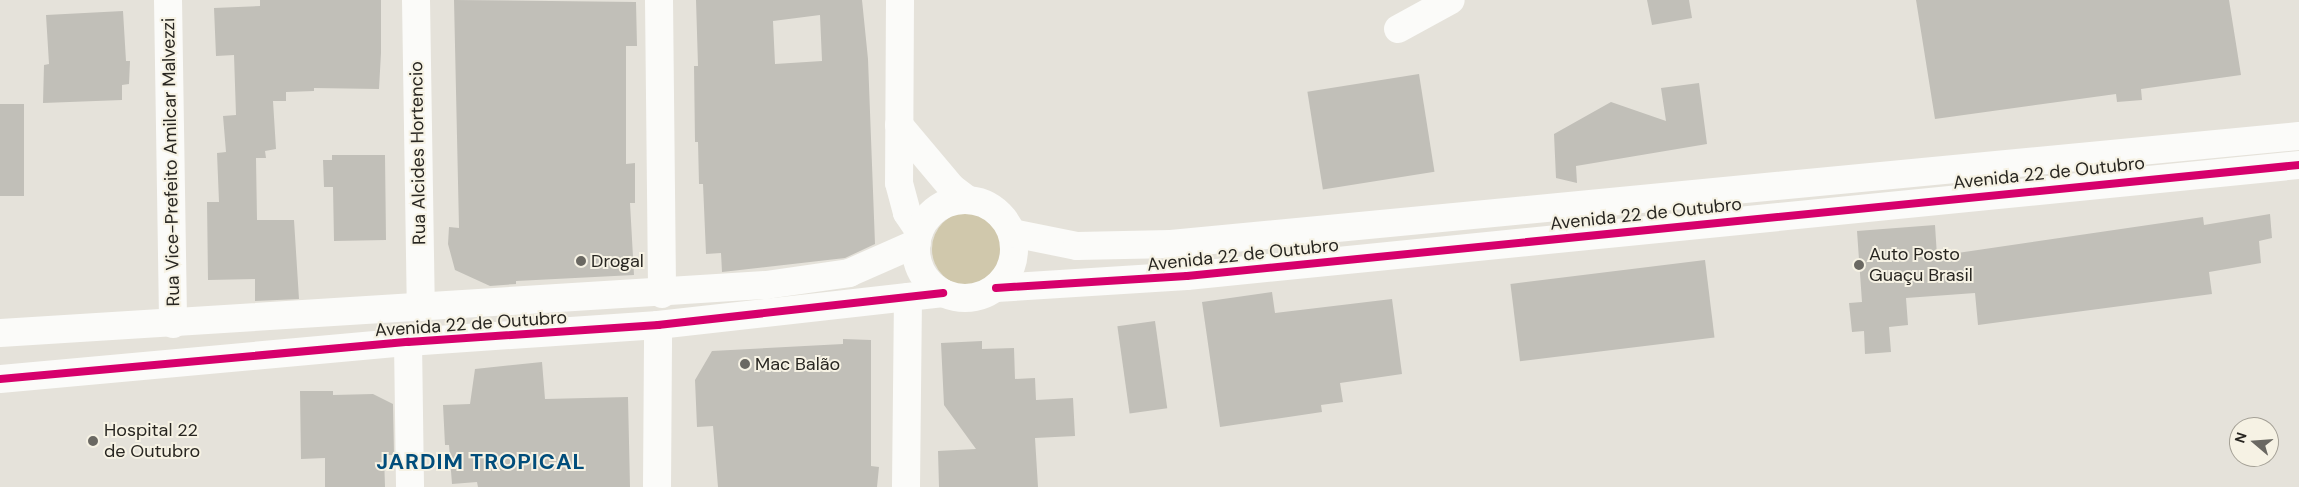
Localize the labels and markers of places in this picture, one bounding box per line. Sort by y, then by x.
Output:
place label: Auto Posto Guaçu Brasil [1869,244,1973,286]
place label: Drogal [591,250,644,272]
marker: Drogal [575,255,587,267]
marker: Auto Posto Guaçu Brasil [1853,259,1865,271]
place label: Mac Balão [755,353,840,375]
marker: Mac Balão [739,358,751,370]
place label: Hospital 22 de Outubro [104,420,200,462]
marker: Hospital 22 de Outubro [86,434,100,448]

